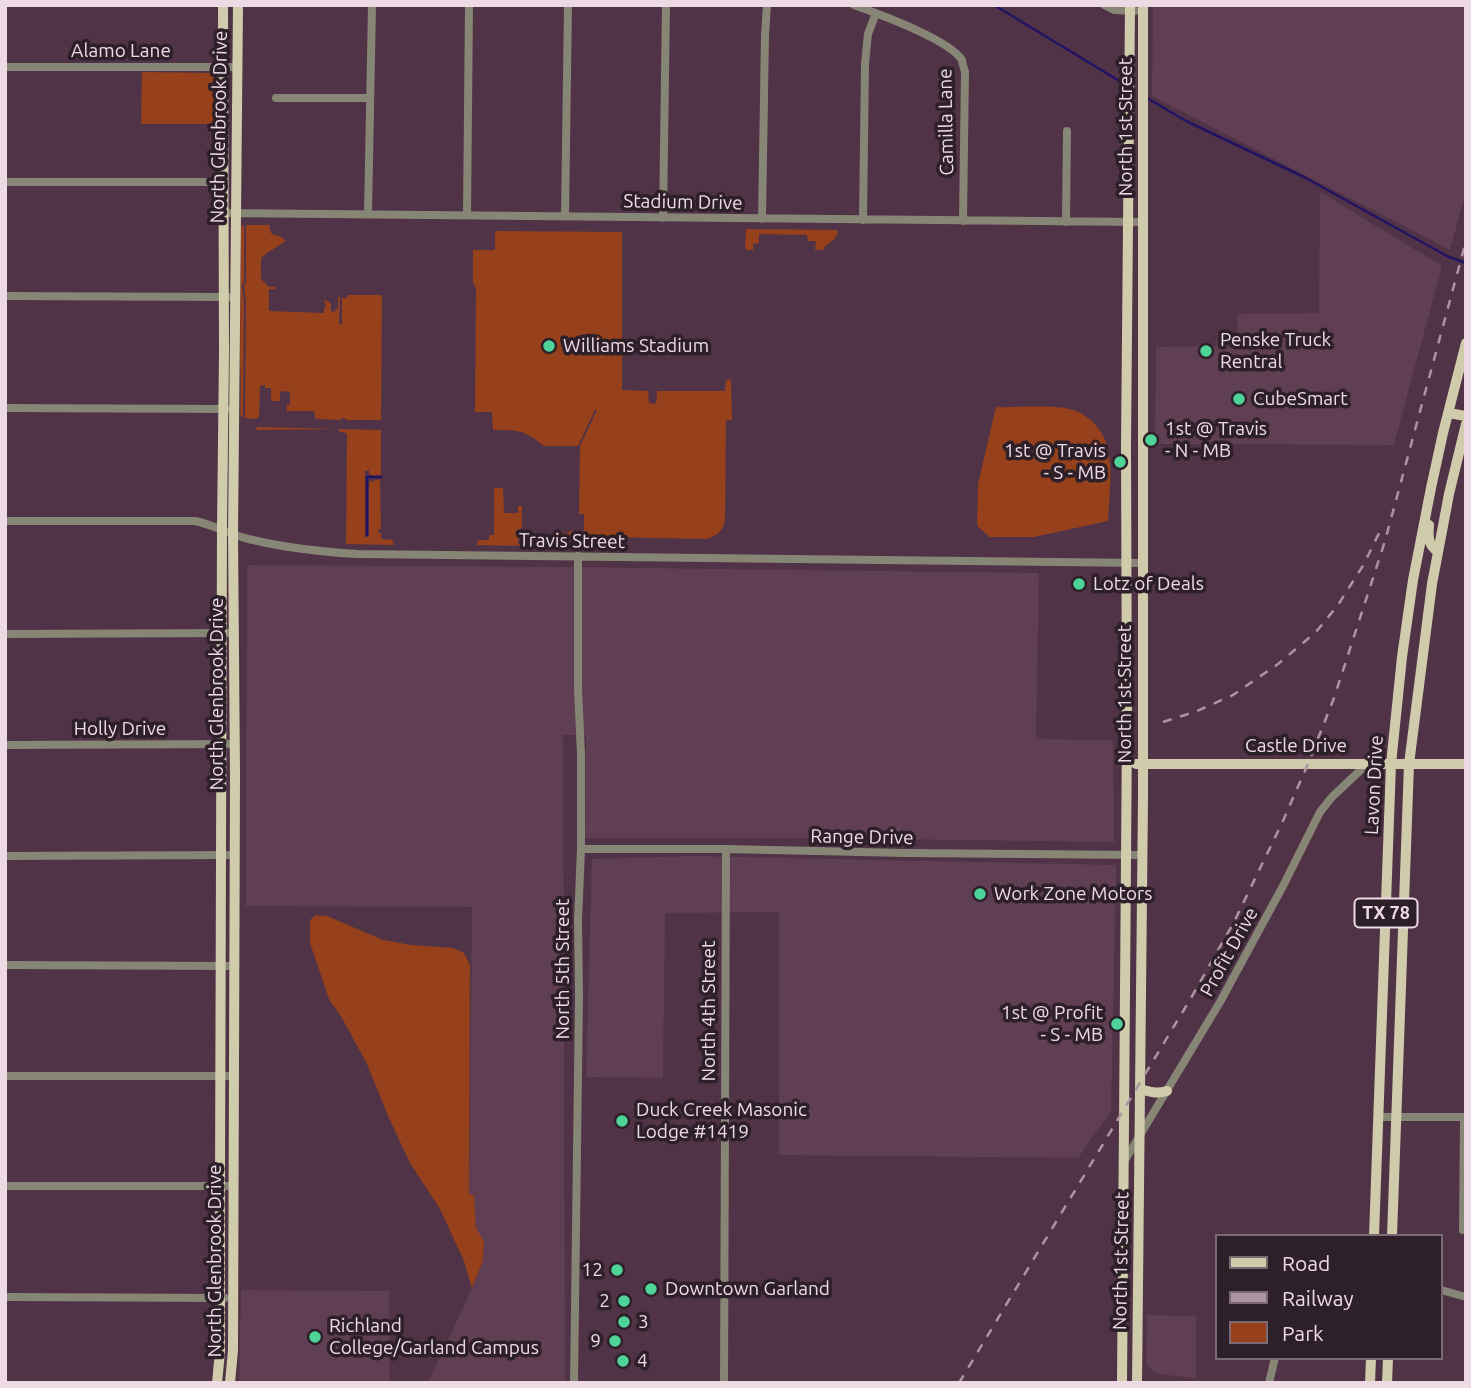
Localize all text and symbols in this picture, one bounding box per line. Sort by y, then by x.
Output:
street label: North Glenbrook Drive [206,30,232,224]
street label: Alamo Lane [71,40,171,62]
street label: North 1st Street [1115,58,1137,196]
street label: Camilla Lane [934,68,958,176]
street label: Stadium Drive [623,190,743,214]
place label: Penske Truck Rentral [1220,329,1331,373]
place label: Williams Stadium [563,335,709,357]
marker: Williams Stadium [541,338,557,354]
marker: Penske Truck Rentral [1198,343,1214,359]
place label: CubeSmart [1253,388,1348,410]
marker: CubeSmart [1231,391,1247,407]
place label: 1st @ Travis - N - MB [1165,418,1267,462]
marker: 1st @ Travis - N - MB [1143,432,1159,448]
place label: 1st @ Travis - S - MB [1004,440,1106,484]
marker: 1st @ Travis - S - MB [1112,454,1128,470]
street label: Travis Street [519,529,625,553]
place label: Lotz of Deals [1093,573,1204,595]
marker: Lotz of Deals [1071,576,1087,592]
street label: North Glenbrook Drive [206,598,228,790]
street label: North 1st Street [1114,625,1136,763]
street label: Holly Drive [74,718,166,740]
street label: Castle Drive [1245,735,1347,757]
street label: Lavon Drive [1360,735,1388,835]
street label: Range Drive [810,825,914,849]
place label: Work Zone Motors [994,883,1153,905]
marker: Work Zone Motors [972,886,988,902]
road number: TX 78 [1354,898,1418,928]
street label: North 5th Street [552,899,574,1039]
street label: Profit Drive [1195,904,1263,1000]
street label: North 4th Street [698,941,720,1081]
place label: 1st @ Profit - S - MB [1001,1002,1103,1046]
marker: 1st @ Profit - S - MB [1109,1016,1125,1032]
place label: Duck Creek Masonic Lodge #1419 [636,1099,807,1143]
marker: Duck Creek Masonic Lodge #1419 [614,1113,630,1129]
street label: North Glenbrook Drive [204,1165,226,1357]
street label: North 1st Street [1108,1192,1134,1330]
legend [1216,1234,1443,1360]
text: Road [1282,1251,1330,1275]
place label: 12 [582,1259,603,1281]
marker: 12 [609,1262,625,1278]
place label: Downtown Garland [665,1278,830,1300]
marker: Downtown Garland [643,1281,659,1297]
text: Railway [1282,1286,1354,1310]
place label: 2 [599,1290,610,1312]
marker: 2 [616,1293,632,1309]
place label: 3 [638,1311,649,1333]
marker: 3 [616,1314,632,1330]
place label: Richland College/Garland Campus [329,1315,539,1359]
text: Park [1282,1321,1324,1345]
marker: Richland College/Garland Campus [307,1329,323,1345]
place label: 9 [590,1330,601,1352]
marker: 9 [607,1333,623,1349]
place label: 4 [637,1350,648,1372]
marker: 4 [615,1353,631,1369]

